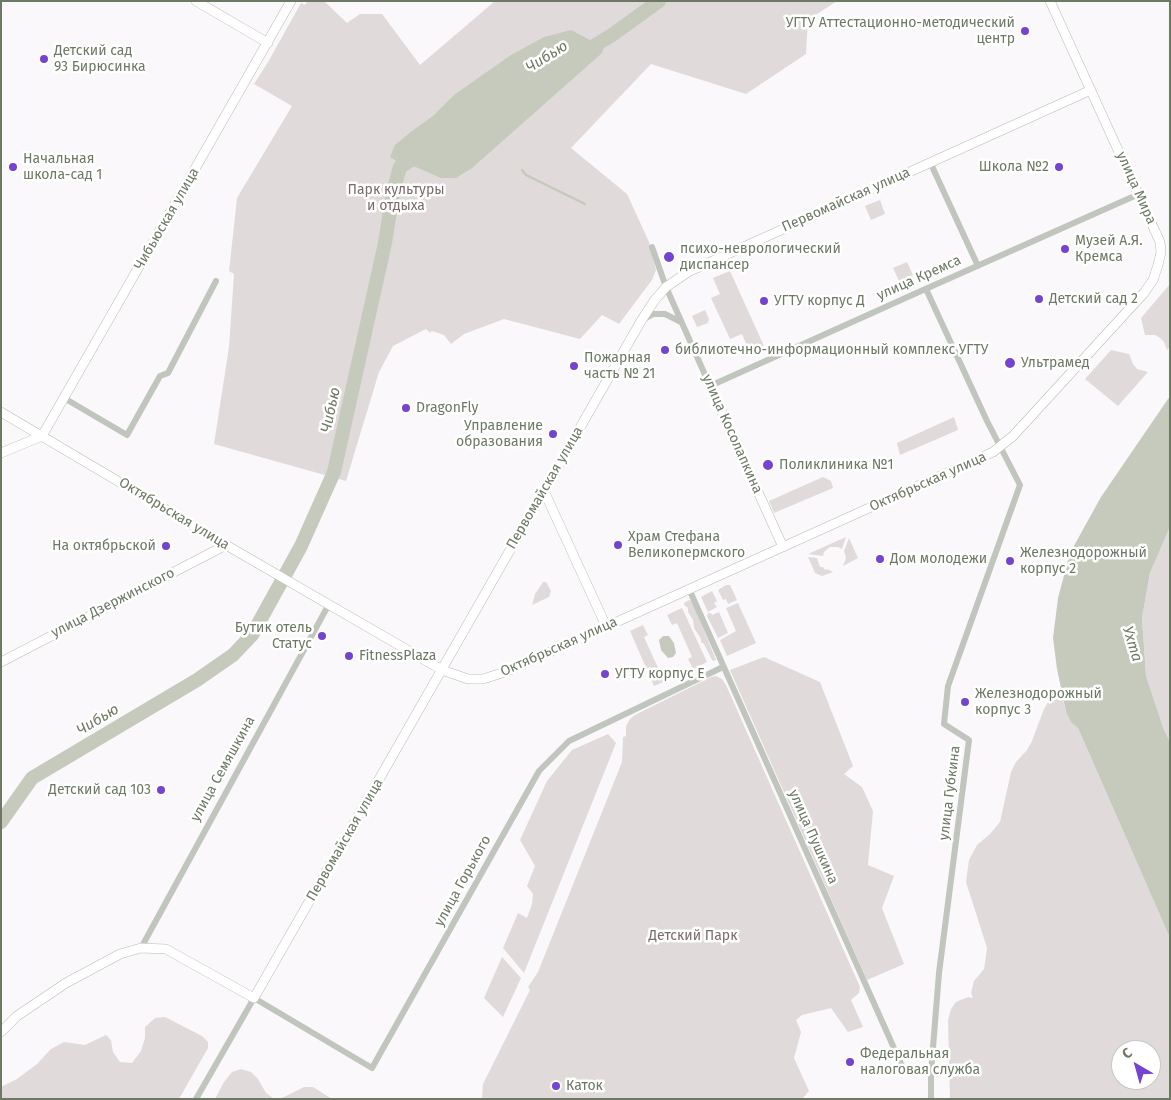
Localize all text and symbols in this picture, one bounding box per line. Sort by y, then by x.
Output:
place label: УГТУ Аттестационно-методический центр [786,15,1015,48]
marker: УГТУ Аттестационно-методический центр [1019,25,1031,37]
water label: Чибью [523,37,571,77]
place label: Детский сад 93 Бирюсинка [54,43,146,75]
marker: Детский сад 93 Бирюсинка [38,53,50,65]
street label: улица Мира [1113,149,1159,227]
place label: Начальная школа-сад 1 [23,151,102,184]
place label: Школа №2 [979,159,1049,175]
marker: Начальная школа-сад 1 [7,161,19,173]
marker: Школа №2 [1053,161,1065,173]
street label: Первомайская улица [779,164,913,236]
street label: Чибьюская улица [131,165,203,273]
park label: Парк культуры и отдыха [348,182,444,214]
place label: Музей А.Я. Кремса [1075,233,1143,266]
place label: психо-неврологический диспансер [680,241,841,274]
marker: Музей А.Я. Кремса [1059,243,1071,255]
marker: психо-неврологический диспансер [662,250,676,264]
street label: улица Кремса [874,252,964,304]
place label: Детский сад 2 [1049,291,1138,307]
place label: УГТУ корпус Д [774,293,865,309]
marker: Детский сад 2 [1033,293,1045,305]
marker: УГТУ корпус Д [758,295,770,307]
place label: библиотечно-информационный комплекс УГТУ [675,342,988,358]
marker: библиотечно-информационный комплекс УГТУ [659,344,671,356]
place label: Пожарная часть № 21 [584,350,655,382]
place label: Ультрамед [1021,355,1089,371]
marker: Ультрамед [1003,356,1017,370]
marker: Пожарная часть № 21 [568,360,580,372]
street label: улица Косолапкина [698,372,766,496]
water label: Чибью [317,386,345,434]
place label: DragonFly [416,400,478,416]
marker: DragonFly [400,402,412,414]
place label: Управление образования [456,418,543,451]
street label: Первомайская улица [503,424,587,552]
marker: Управление образования [547,428,559,440]
street label: Октябрьская улица [867,449,989,515]
place label: Поликлиника №1 [779,457,894,473]
marker: Поликлиника №1 [761,458,775,472]
street label: Октябрьская улица [116,474,232,554]
place label: Храм Стефана Великопермского [628,529,745,562]
place label: На октябрьской [52,538,156,554]
marker: Храм Стефана Великопермского [612,539,624,551]
marker: На октябрьской [160,540,172,552]
place label: Железнодорожный корпус 2 [1020,545,1147,578]
place label: Дом молодежи [890,551,987,567]
marker: Дом молодежи [874,553,886,565]
marker: Железнодорожный корпус 2 [1004,555,1016,567]
street label: улица Дзержинского [48,564,178,642]
street label: Октябрьская улица [498,614,620,680]
place label: Бутик отель Статус [235,620,312,652]
water label: Ухта [1118,624,1146,664]
marker: Бутик отель Статус [316,630,328,642]
place label: FitnessPlaza [359,648,436,664]
marker: FitnessPlaza [343,650,355,662]
place label: УГТУ корпус Е [615,666,705,682]
marker: УГТУ корпус Е [599,668,611,680]
place label: Железнодорожный корпус 3 [975,686,1102,719]
marker: Железнодорожный корпус 3 [959,696,971,708]
water label: Чибью [74,700,122,740]
street label: улица Семяшкина [187,713,259,825]
street label: улица Губкина [936,745,964,841]
street label: Первомайская улица [303,776,387,904]
place label: Детский сад 103 [48,782,151,798]
marker: Детский сад 103 [155,784,167,796]
street label: улица Пушкина [785,787,841,887]
street label: улица Горького [431,833,495,929]
park label: Детский Парк [649,928,737,944]
north arrow [1111,1040,1161,1090]
text: С [1119,1044,1135,1063]
place label: Федеральная налоговая служба [860,1046,980,1078]
marker: Федеральная налоговая служба [844,1056,856,1068]
place label: Каток [566,1078,603,1094]
marker: Каток [550,1080,562,1092]

